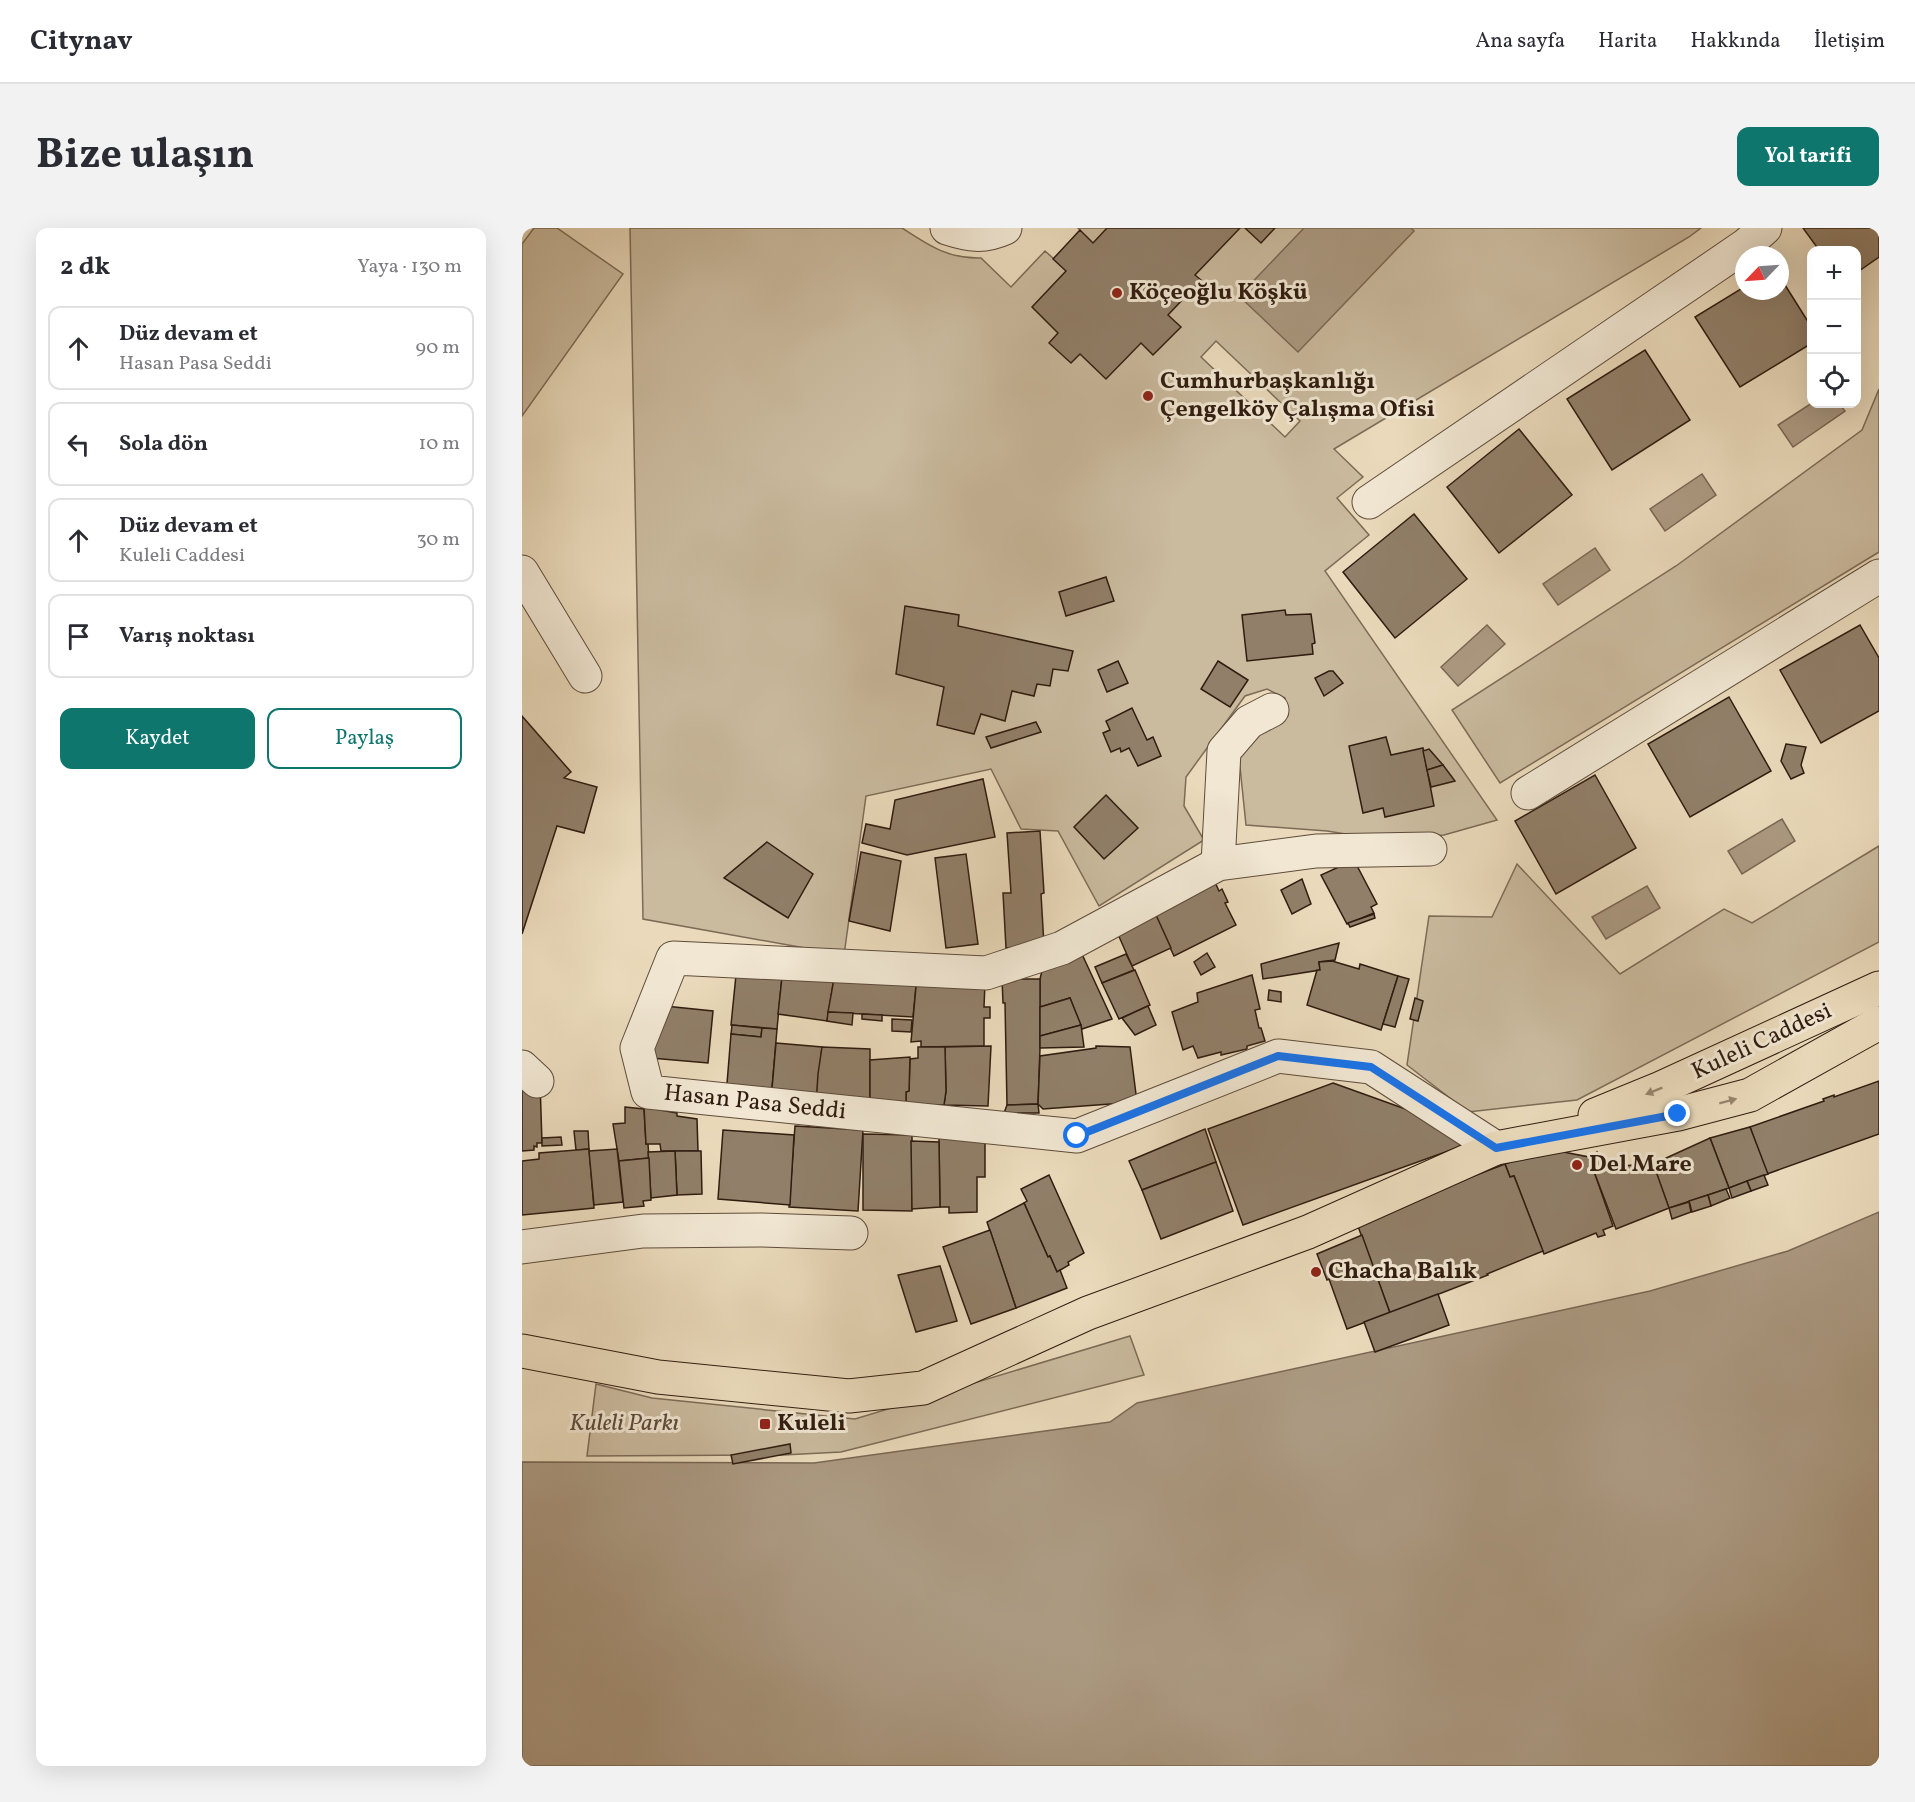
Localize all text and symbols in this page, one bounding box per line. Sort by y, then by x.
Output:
text: Citynav [30,22,133,61]
text: Ana sayfa [1475,27,1565,56]
text: Harita [1598,27,1657,56]
text: Hakkında [1690,27,1781,56]
text: İletişim [1814,27,1885,56]
text: Bize ulaşın [36,127,255,186]
button: Yol tarifi [1737,127,1879,186]
north arrow [1735,246,1789,300]
map controls [1807,246,1861,408]
button: + [1807,246,1861,300]
text: 2 dk [60,249,110,285]
text: Yaya · 130 m [357,253,462,281]
place label: Köçeoğlu Köşkü [1129,276,1308,310]
marker: Köçeoğlu Köşkü [1110,286,1124,300]
button: − [1807,300,1861,354]
text: Düz devam et [119,319,258,350]
icon: ahead [62,332,95,365]
text: 90 m [416,334,460,362]
text: Hasan Pasa Seddi [119,350,272,378]
button: locate [1807,354,1861,408]
place label: Cumhurbaşkanlığı Çengelköy Çalışma Ofisi [1160,365,1435,427]
marker: Cumhurbaşkanlığı Çengelköy Çalışma Ofisi [1141,389,1155,403]
icon: left [62,428,95,461]
text: Sola dön [119,429,208,460]
text: 10 m [419,430,460,458]
text: Düz devam et [119,511,258,542]
icon: ahead [62,524,95,557]
text: 30 m [416,526,460,554]
text: Kuleli Caddesi [119,542,245,570]
icon: arrive [62,620,95,653]
text: Varış noktası [119,621,255,652]
button: Kaydet [60,708,255,769]
button: Paylaş [267,708,462,769]
street label: Kuleli Caddesi [1686,995,1838,1089]
street label: Hasan Pasa Seddi [662,1077,848,1129]
one-way arrow [1645,1087,1663,1096]
one-way arrow [1718,1095,1737,1105]
route end [1664,1100,1690,1126]
route start [1063,1122,1089,1148]
place label: Del Mare [1589,1148,1692,1182]
marker: Del Mare [1570,1158,1584,1172]
place label: Chacha Balık [1328,1255,1477,1289]
marker: Chacha Balık [1309,1265,1323,1279]
park label: Kuleli Parkı [569,1407,679,1441]
place label: Kuleli [777,1407,846,1441]
marker: Kuleli [758,1417,772,1431]

